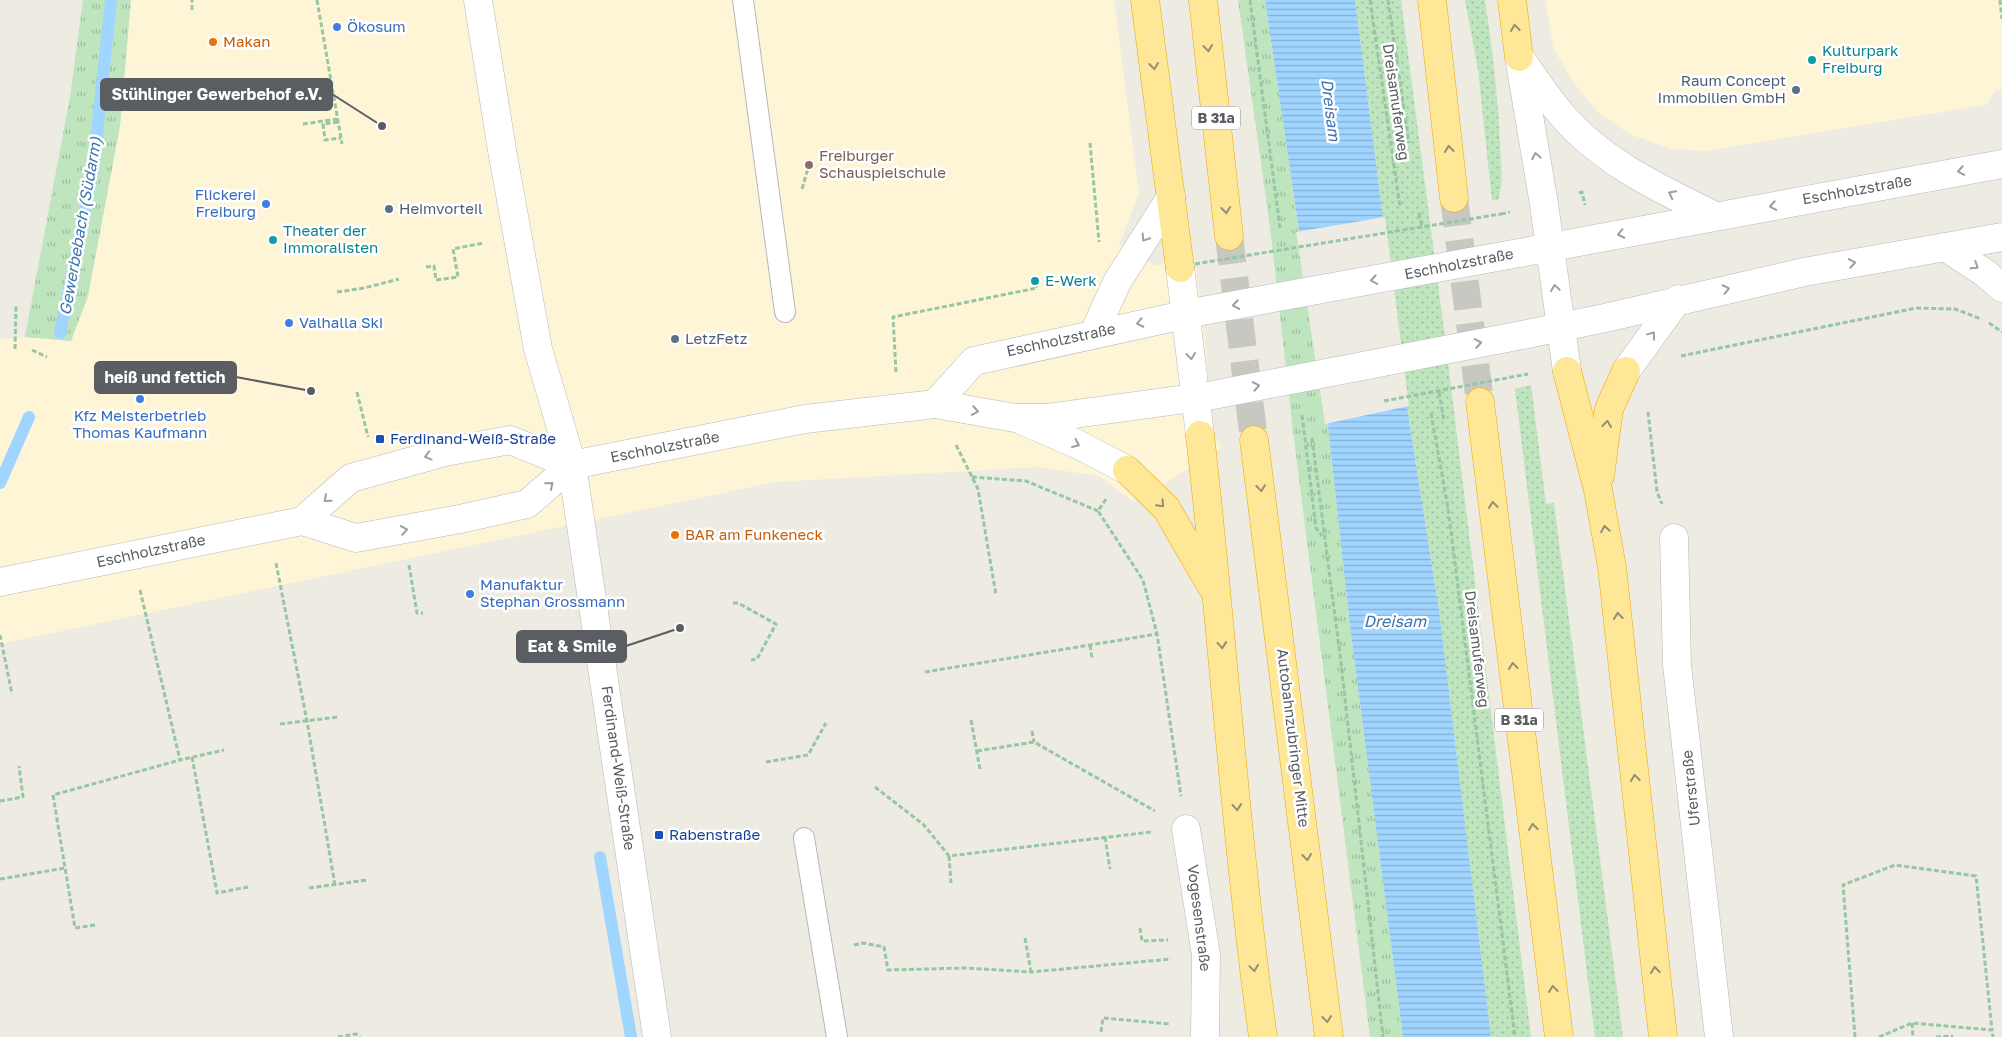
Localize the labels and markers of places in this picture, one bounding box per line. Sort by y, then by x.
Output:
place label: Ökosum [347,17,406,35]
marker: Ökosum [331,21,343,33]
place label: Makan [223,32,270,50]
marker: Makan [207,36,219,48]
place label: Kulturpark Freiburg [1822,41,1899,76]
marker: Kulturpark Freiburg [1806,54,1818,66]
place label: Raum Concept Immobilien GmbH [1658,71,1786,106]
callout: Stühlinger Gewerbehof e.V. [101,79,332,110]
marker: Raum Concept Immobilien GmbH [1790,84,1802,96]
place label: Freiburger Schauspielschule [819,146,946,181]
marker: Freiburger Schauspielschule [803,159,815,171]
place label: Flickerei Freiburg [195,185,256,220]
marker: Flickerei Freiburg [260,198,272,210]
place label: Heimvorteil [399,199,483,217]
marker: Heimvorteil [383,203,395,215]
place label: Theater der Immoralisten [283,221,378,256]
marker: Theater der Immoralisten [267,234,279,246]
place label: E-Werk [1045,271,1097,289]
marker: E-Werk [1029,275,1041,287]
place label: Valhalla Ski [299,313,383,331]
marker: Valhalla Ski [283,317,295,329]
place label: LetzFetz [685,329,748,347]
marker: LetzFetz [669,333,681,345]
callout: heiß und fettich [95,362,236,393]
marker: Kfz Meisterbetrieb Thomas Kaufmann [134,393,146,405]
place label: Kfz Meisterbetrieb Thomas Kaufmann [73,406,207,441]
place label: Ferdinand-Weiß-Straße [390,429,556,447]
marker: Ferdinand-Weiß-Straße [374,433,386,445]
place label: BAR am Funkeneck [685,525,823,543]
marker: BAR am Funkeneck [669,529,681,541]
place label: Manufaktur Stephan Grossmann [480,575,625,610]
marker: Manufaktur Stephan Grossmann [464,588,476,600]
callout: Eat & Smile [517,631,626,662]
place label: Rabenstraße [669,825,761,843]
marker: Rabenstraße [653,829,665,841]

